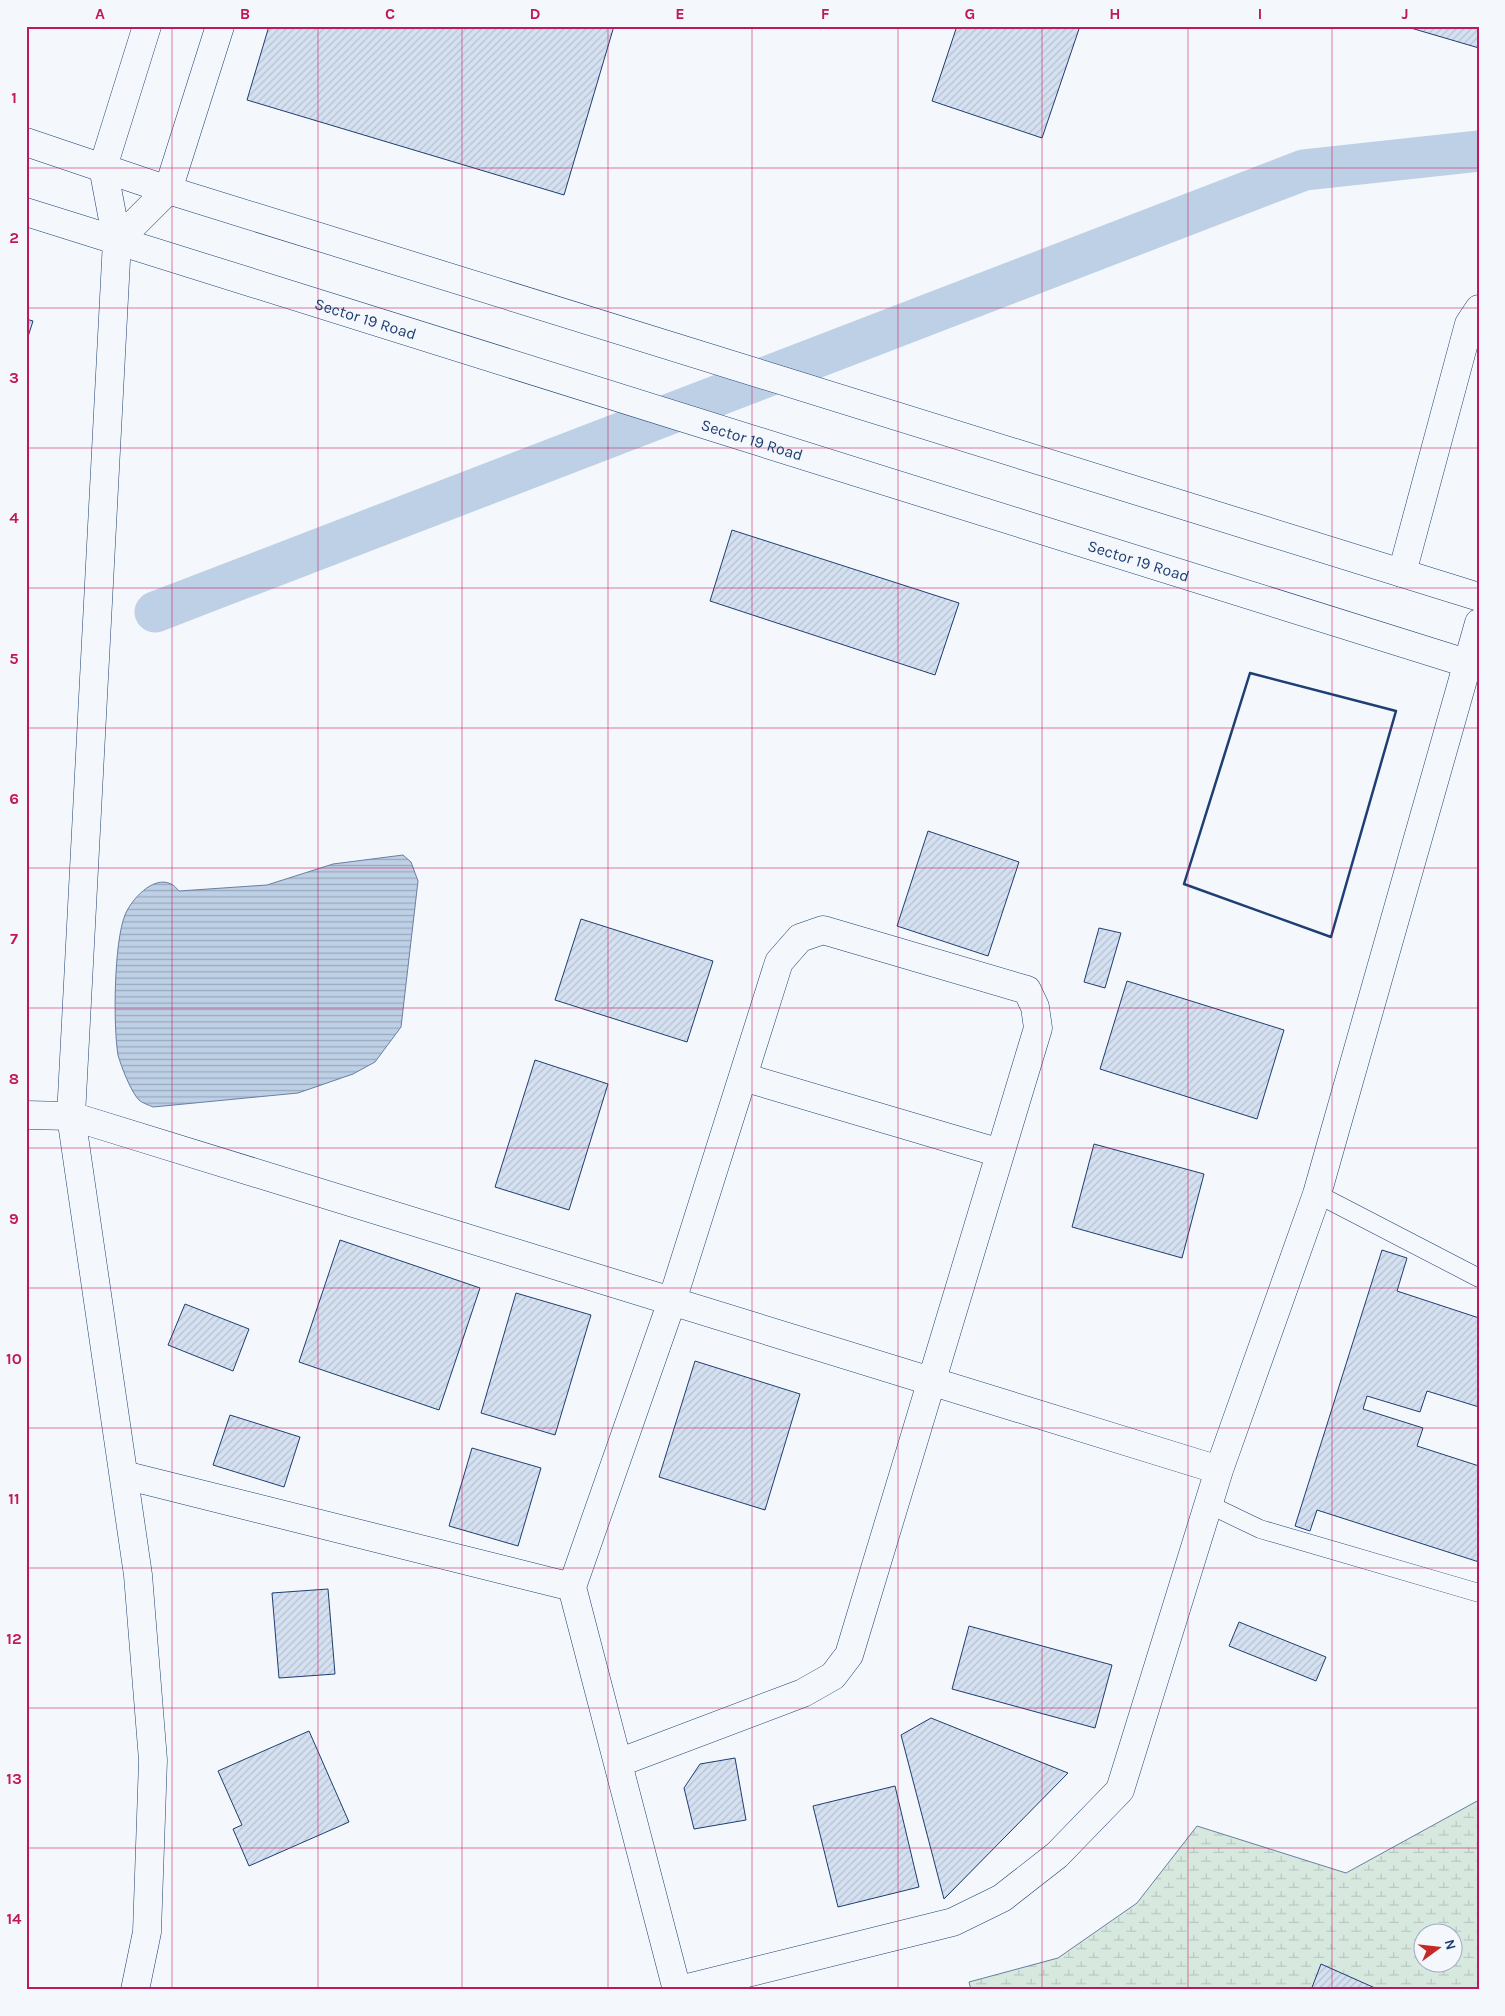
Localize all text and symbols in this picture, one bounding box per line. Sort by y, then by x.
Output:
text: A [95,4,105,23]
text: B [240,4,250,23]
text: C [385,4,395,23]
text: D [530,4,541,23]
text: E [675,4,685,23]
text: F [821,4,830,23]
text: G [965,4,975,23]
text: H [1109,4,1121,23]
text: I [1258,4,1262,23]
text: J [1401,4,1409,23]
text: 1 [11,88,17,107]
text: 2 [9,228,19,247]
street label: Sector 19 Road [312,294,419,343]
text: 3 [9,368,19,387]
street label: Sector 19 Road [699,415,806,464]
text: 4 [9,508,19,527]
street label: Sector 19 Road [1085,536,1192,585]
text: 5 [9,649,19,668]
text: 6 [9,789,19,808]
text: 7 [10,929,18,948]
text: 8 [9,1069,19,1088]
text: 9 [9,1209,19,1228]
text: 10 [6,1349,22,1368]
text: 11 [8,1489,20,1508]
text: 12 [6,1629,22,1648]
text: 13 [6,1769,22,1788]
text: 14 [6,1909,22,1928]
north arrow [1412,1924,1462,1974]
text: N [1441,1938,1460,1952]

